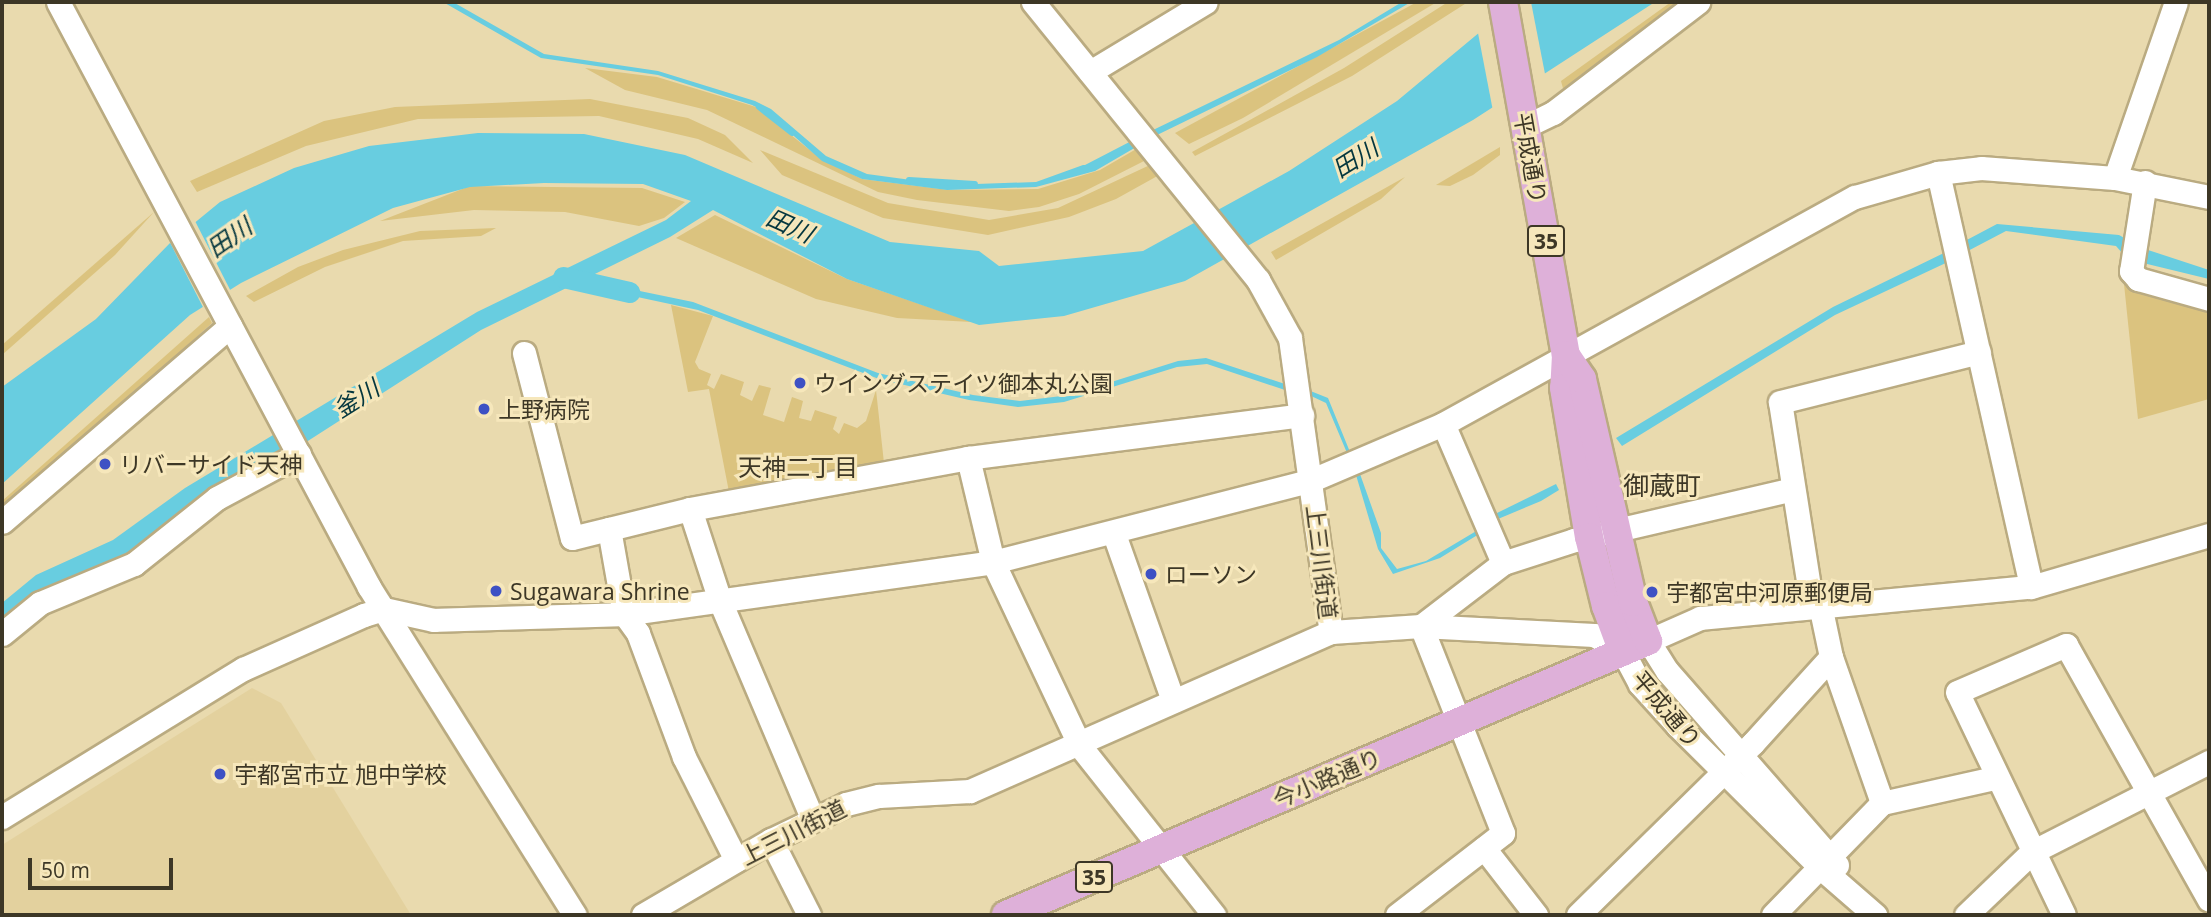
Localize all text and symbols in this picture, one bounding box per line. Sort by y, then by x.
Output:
street label: 平成通り [1509,110,1553,206]
water label: 田川 [1327,133,1383,183]
water label: 田川 [762,202,818,248]
water label: 田川 [201,211,257,263]
road number: 35 [1527,224,1565,258]
place label: ウイングステイツ御本丸公園 [814,369,1113,397]
water label: 釜川 [328,373,384,423]
marker: ウイングステイツ御本丸公園 [792,375,808,391]
place label: 上野病院 [498,395,590,423]
marker: 上野病院 [476,401,492,417]
place label: リバーサイド天神 [119,450,303,478]
district label: 天神二丁目 [738,453,858,481]
marker: リバーサイド天神 [97,456,113,472]
district label: 御蔵町 [1623,470,1701,502]
street label: 上三川街道 [1301,503,1343,621]
place label: ローソン [1165,560,1257,588]
marker: ローソン [1143,566,1159,582]
place label: Sugawara Shrine [510,577,690,605]
place label: 宇都宮中河原郵便局 [1666,578,1873,606]
marker: Sugawara Shrine [488,583,504,599]
marker: 宇都宮中河原郵便局 [1644,584,1660,600]
street label: 平成通り [1627,665,1707,753]
street label: 今小路通り [1269,743,1385,813]
place label: 宇都宮市立 旭中学校 [234,760,447,788]
marker: 宇都宮市立 旭中学校 [212,766,228,782]
street label: 上三川街道 [736,794,850,870]
scale bar [32,844,177,888]
text: 50 m [41,856,90,884]
road number: 35 [1075,860,1113,894]

